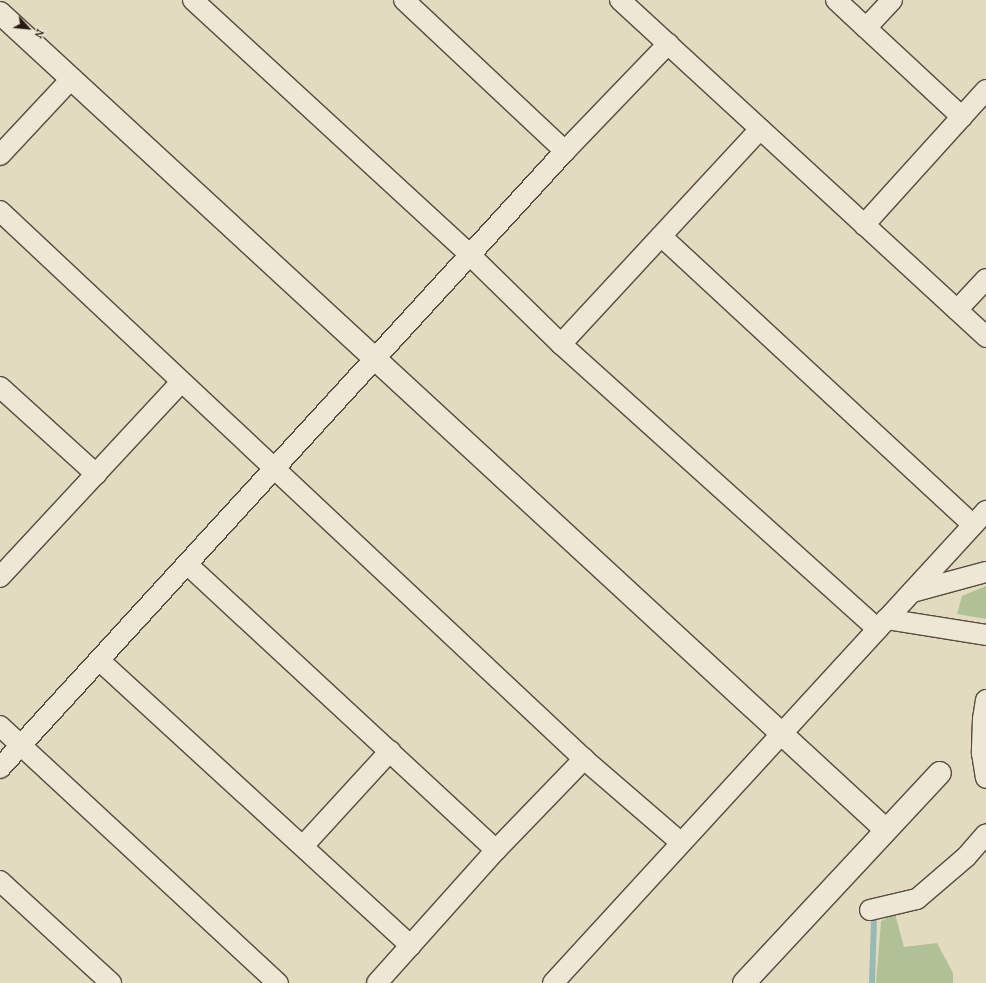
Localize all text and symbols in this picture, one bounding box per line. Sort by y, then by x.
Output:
north arrow [8,8,48,48]
text: N [31,27,47,40]

